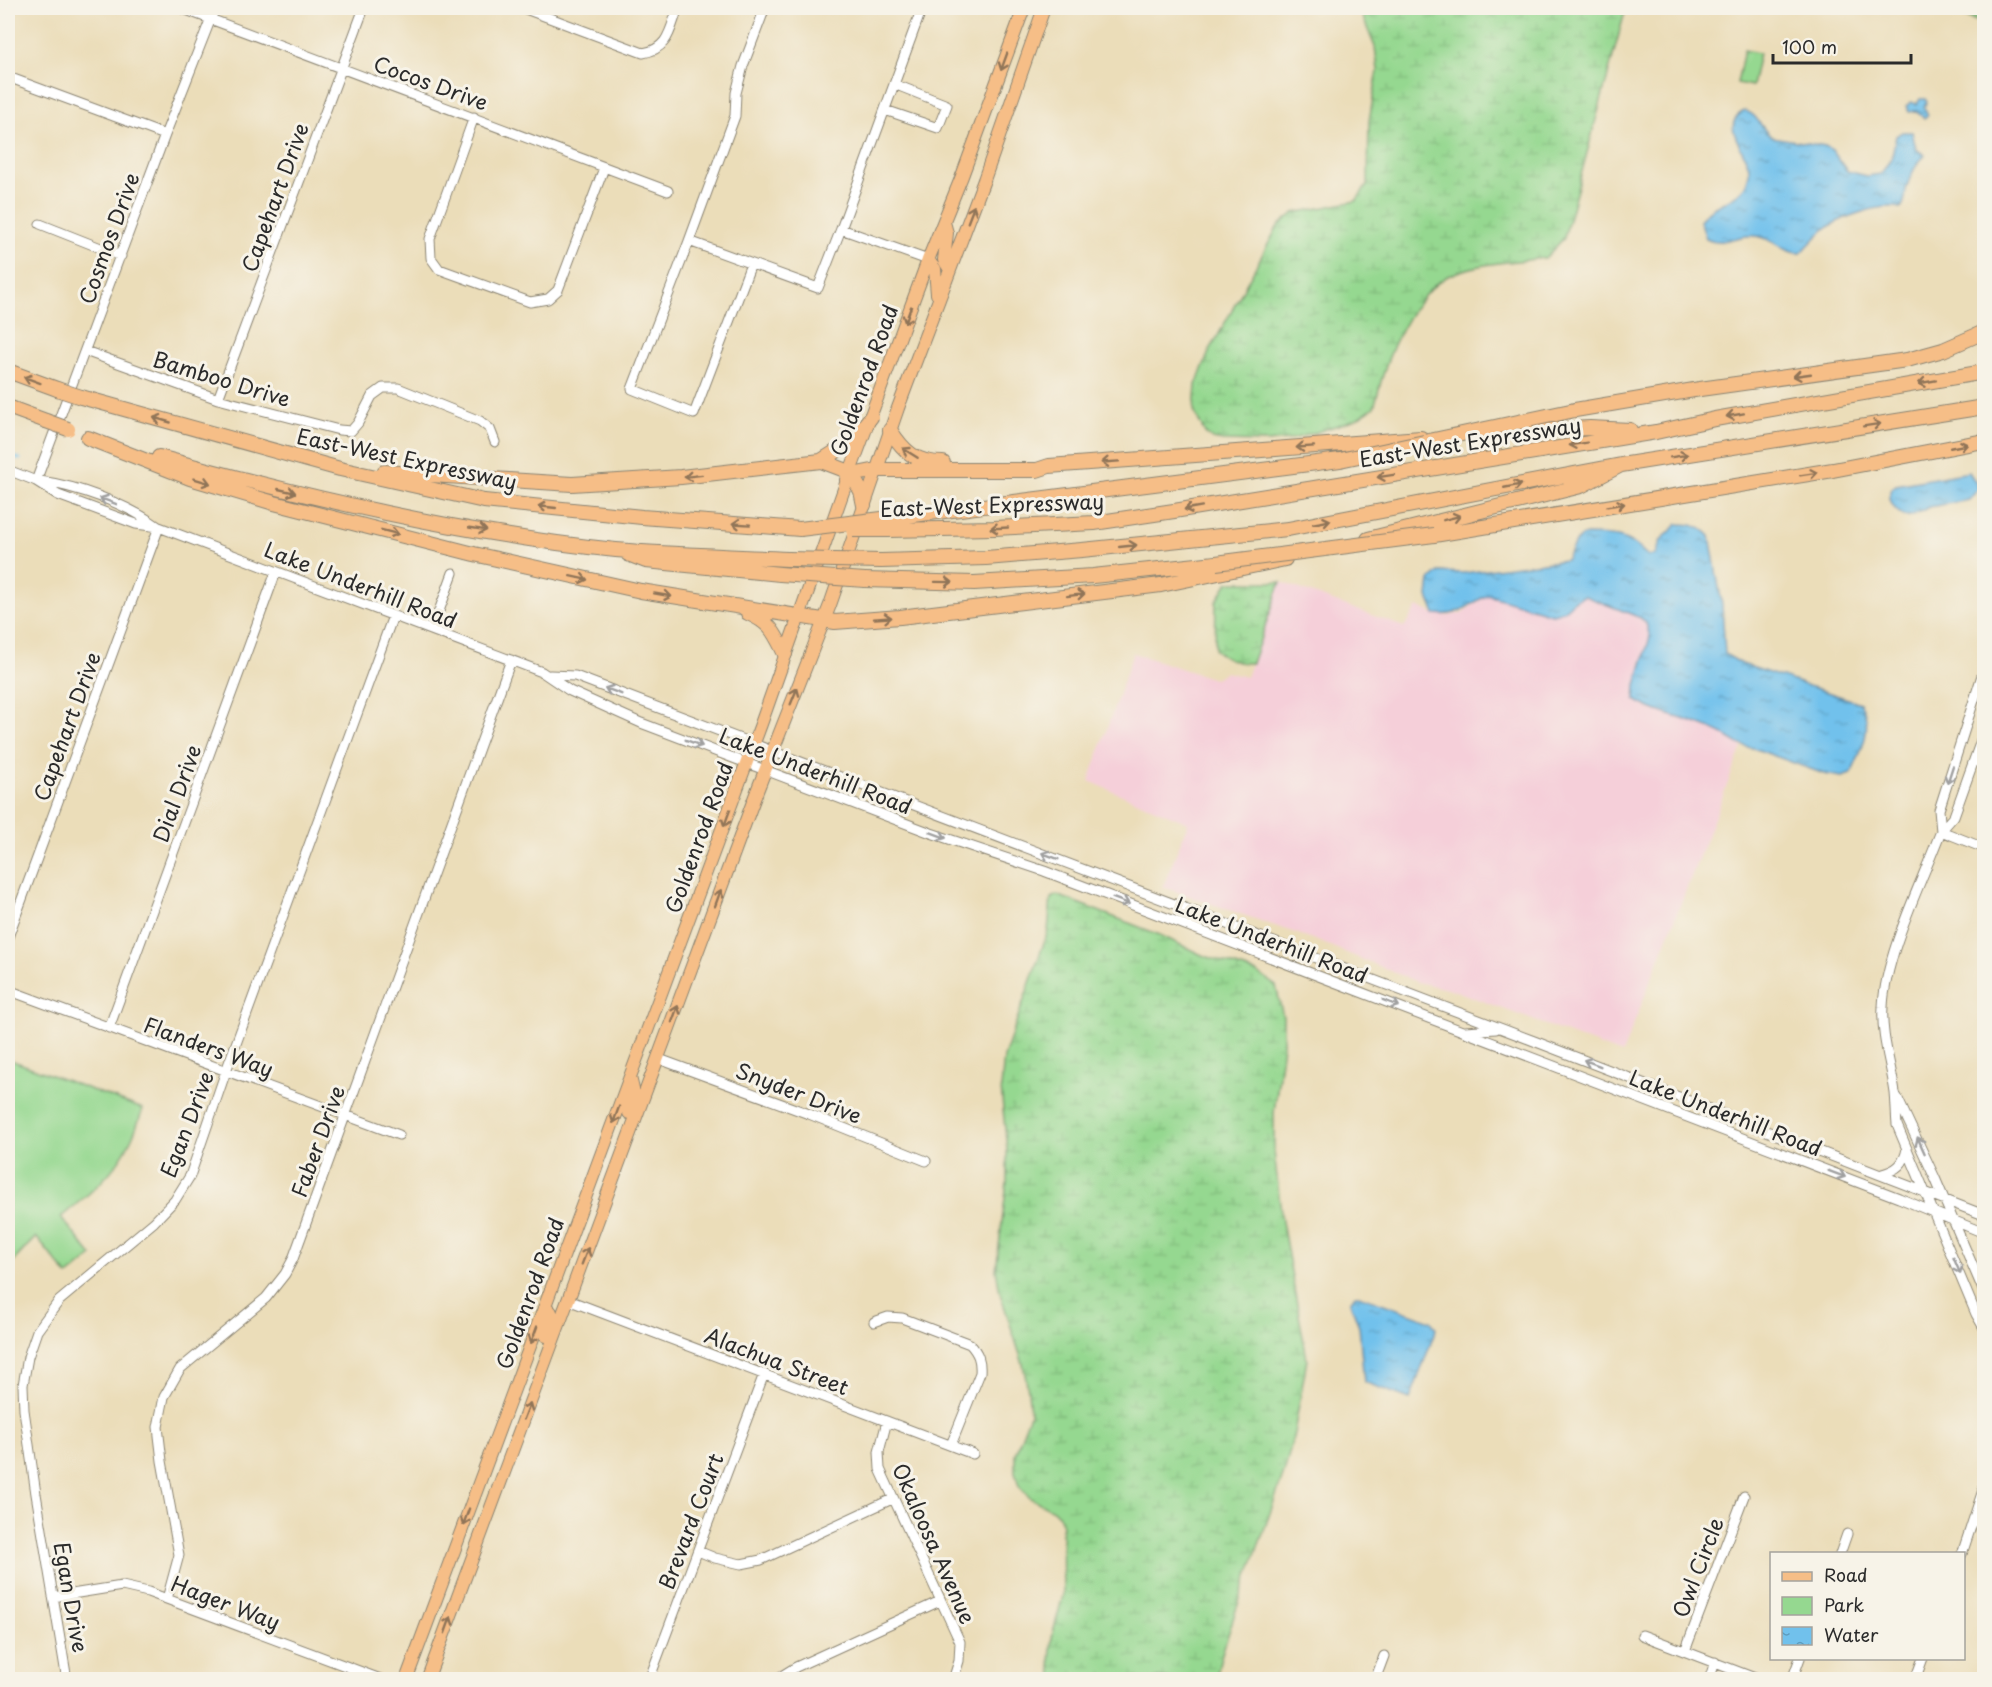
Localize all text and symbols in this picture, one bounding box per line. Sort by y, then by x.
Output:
scale bar [1773,27,1911,65]
text: 100 m [1782,33,1837,60]
street label: Cocos Drive [369,46,493,118]
one-way arrow [997,53,1008,71]
street label: Capehart Drive [232,118,316,276]
street label: Cosmos Drive [69,168,147,308]
one-way arrow [966,205,977,224]
street label: Goldenrod Road [821,300,905,460]
one-way arrow [902,305,913,324]
street label: Bamboo Drive [149,342,295,414]
one-way arrow [1793,369,1813,380]
one-way arrow [24,373,42,384]
one-way arrow [1917,377,1937,388]
street label: East-West Expressway [1357,408,1583,474]
one-way arrow [1725,410,1745,421]
one-way arrow [153,413,172,425]
street label: East-West Expressway [294,419,520,497]
one-way arrow [1861,419,1881,430]
one-way arrow [1569,439,1588,450]
one-way arrow [1949,440,1968,451]
one-way arrow [1295,442,1315,453]
one-way arrow [902,446,919,458]
one-way arrow [1669,450,1688,461]
one-way arrow [1101,456,1121,467]
one-way arrow [1799,468,1818,479]
one-way arrow [683,471,703,482]
one-way arrow [1376,471,1396,482]
one-way arrow [192,477,211,488]
one-way arrow [1503,480,1523,491]
street label: East-West Expressway [879,484,1105,524]
one-way arrow [277,486,296,498]
one-way arrow [99,495,117,506]
one-way arrow [1606,499,1626,510]
one-way arrow [538,501,557,512]
one-way arrow [1184,503,1204,514]
one-way arrow [1442,512,1461,524]
one-way arrow [1311,516,1331,527]
one-way arrow [732,519,752,530]
one-way arrow [990,522,1010,533]
one-way arrow [468,524,487,535]
one-way arrow [380,527,399,539]
street label: Lake Underhill Road [260,533,462,635]
one-way arrow [1118,540,1138,551]
one-way arrow [570,573,589,585]
one-way arrow [934,577,954,588]
one-way arrow [1066,589,1086,600]
one-way arrow [653,590,672,601]
one-way arrow [872,612,892,623]
street label: Capehart Drive [24,647,108,805]
one-way arrow [604,684,623,695]
one-way arrow [790,687,801,706]
street label: Lake Underhill Road [715,719,917,821]
one-way arrow [684,738,703,749]
street label: Dial Drive [144,740,208,846]
street label: Goldenrod Road [656,757,740,917]
one-way arrow [1944,765,1955,784]
one-way arrow [720,808,731,827]
one-way arrow [928,830,947,841]
one-way arrow [1041,850,1059,861]
street label: Lake Underhill Road [1171,888,1373,990]
one-way arrow [713,889,724,908]
one-way arrow [1112,896,1130,907]
one-way arrow [1381,998,1399,1009]
one-way arrow [671,1005,682,1024]
street label: Flanders Way [140,1008,278,1084]
street label: Snyder Drive [731,1053,867,1131]
one-way arrow [1583,1056,1602,1067]
street label: Lake Underhill Road [1625,1061,1827,1163]
street label: Egan Drive [151,1066,221,1182]
street label: Faber Drive [282,1081,352,1201]
one-way arrow [609,1105,620,1124]
one-way arrow [1914,1137,1926,1155]
one-way arrow [1827,1169,1846,1180]
street label: Goldenrod Road [487,1213,571,1373]
one-way arrow [580,1247,591,1266]
one-way arrow [1952,1257,1964,1275]
street label: Alachua Street [700,1318,854,1402]
one-way arrow [528,1325,539,1343]
one-way arrow [522,1402,533,1421]
street label: Brevard Court [649,1448,731,1594]
street label: Okaloosa Avenue [885,1458,985,1628]
one-way arrow [460,1507,471,1526]
street label: Owl Circle [1663,1512,1731,1622]
street label: Egan Drive [47,1539,97,1655]
legend [1770,1552,1965,1660]
text: Road [1824,1561,1868,1588]
street label: Hager Way [167,1567,285,1637]
text: Park [1824,1591,1864,1618]
one-way arrow [443,1616,454,1634]
text: Water [1824,1621,1879,1648]

